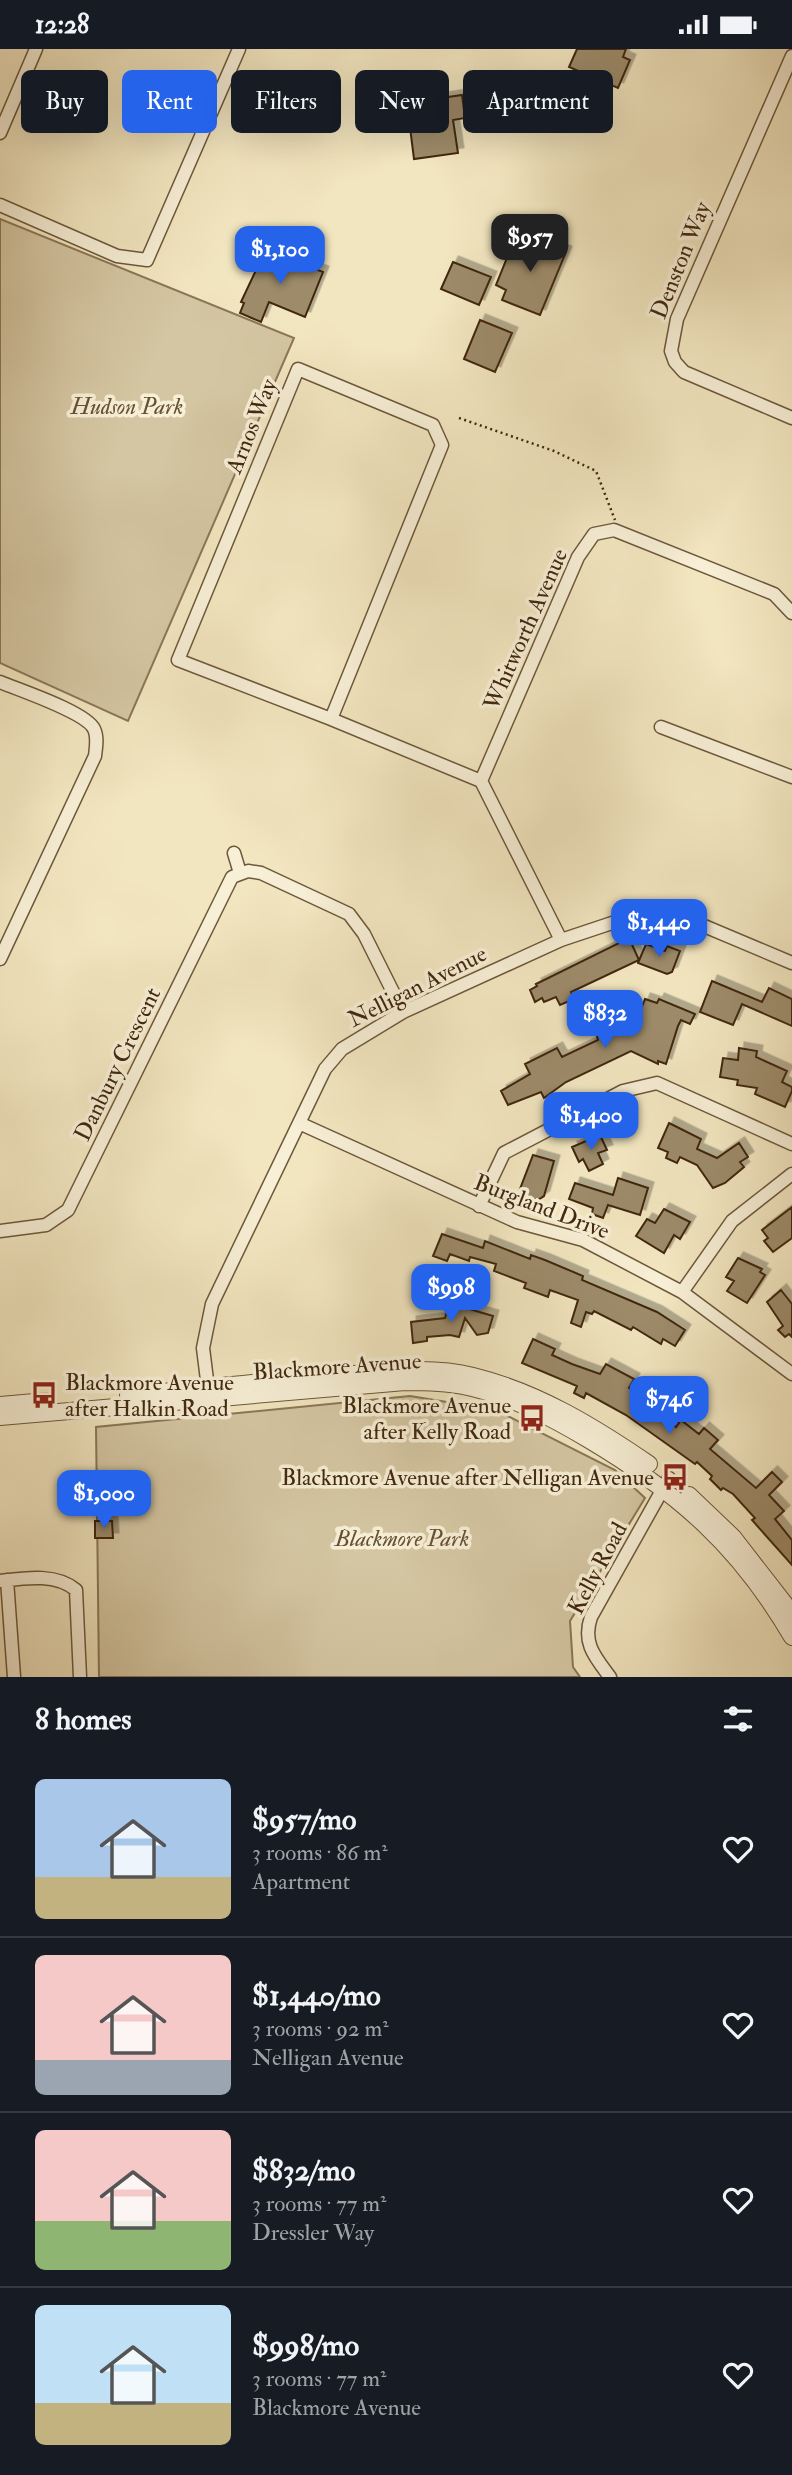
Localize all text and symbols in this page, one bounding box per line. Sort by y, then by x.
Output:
text: 12:28 [35,9,89,41]
chip: Buy [21,70,108,133]
chip: Rent [122,70,217,133]
chip: Filters [231,70,341,133]
chip: New [355,70,449,133]
chip: Apartment [463,70,613,133]
street label: Denston Way [644,196,717,323]
pin: $957 [489,215,571,274]
text: $957 [507,222,553,251]
pin: $1,100 [223,226,337,286]
text: $1,100 [251,234,309,263]
street label: Arnos Way [219,374,284,479]
park label: Hudson Park [70,392,183,421]
street label: Whitworth Avenue [476,544,574,715]
pin: $1,440 [602,899,716,959]
text: $1,440 [627,907,691,936]
street label: Nelligan Avenue [343,939,492,1034]
street label: Danbury Crescent [68,983,167,1146]
pin: $832 [564,991,646,1050]
text: $832 [583,998,627,1027]
pin: $1,400 [534,1093,648,1152]
text: $1,400 [559,1100,623,1129]
street label: Burgland Drive [470,1167,614,1246]
pin: $998 [410,1265,492,1324]
text: $998 [427,1272,475,1301]
street label: Blackmore Avenue [252,1346,423,1387]
place label: Blackmore Avenue after Halkin Road [65,1368,234,1423]
pin: $746 [628,1377,710,1436]
bus stop icon: Blackmore Avenue after Halkin Road [29,1380,59,1410]
text: $746 [646,1384,692,1413]
place label: Blackmore Avenue after Kelly Road [342,1391,511,1446]
bus stop icon: Blackmore Avenue after Kelly Road [517,1403,547,1433]
bus stop icon: Blackmore Avenue after Nelligan Avenue [660,1462,690,1492]
place label: Blackmore Avenue after Nelligan Avenue [281,1463,654,1492]
pin: $1,000 [47,1471,161,1530]
text: $1,000 [73,1478,135,1507]
street label: Kelly Road [561,1517,634,1619]
park label: Blackmore Park [334,1524,469,1553]
icon: filters [719,1700,757,1738]
text: 8 homes [35,1701,132,1738]
text: $957/mo [252,1801,356,1838]
icon: home [91,1807,175,1891]
icon: heart [719,1830,757,1868]
text: 3 rooms · 86 m² [252,1838,388,1867]
text: Apartment [252,1867,350,1896]
text: $1,440/mo [252,1977,381,2014]
icon: home [91,1983,175,2067]
icon: heart [719,2006,757,2044]
text: 3 rooms · 92 m² [252,2014,389,2043]
text: Nelligan Avenue [252,2043,404,2072]
text: $832/mo [252,2152,355,2189]
icon: home [91,2158,175,2242]
icon: heart [719,2181,757,2219]
text: 3 rooms · 77 m² [252,2189,387,2218]
text: Dressler Way [252,2218,374,2247]
text: $998/mo [252,2327,359,2364]
icon: home [91,2333,175,2417]
icon: heart [719,2356,757,2394]
text: 3 rooms · 77 m² [252,2364,387,2393]
text: Blackmore Avenue [252,2393,421,2422]

